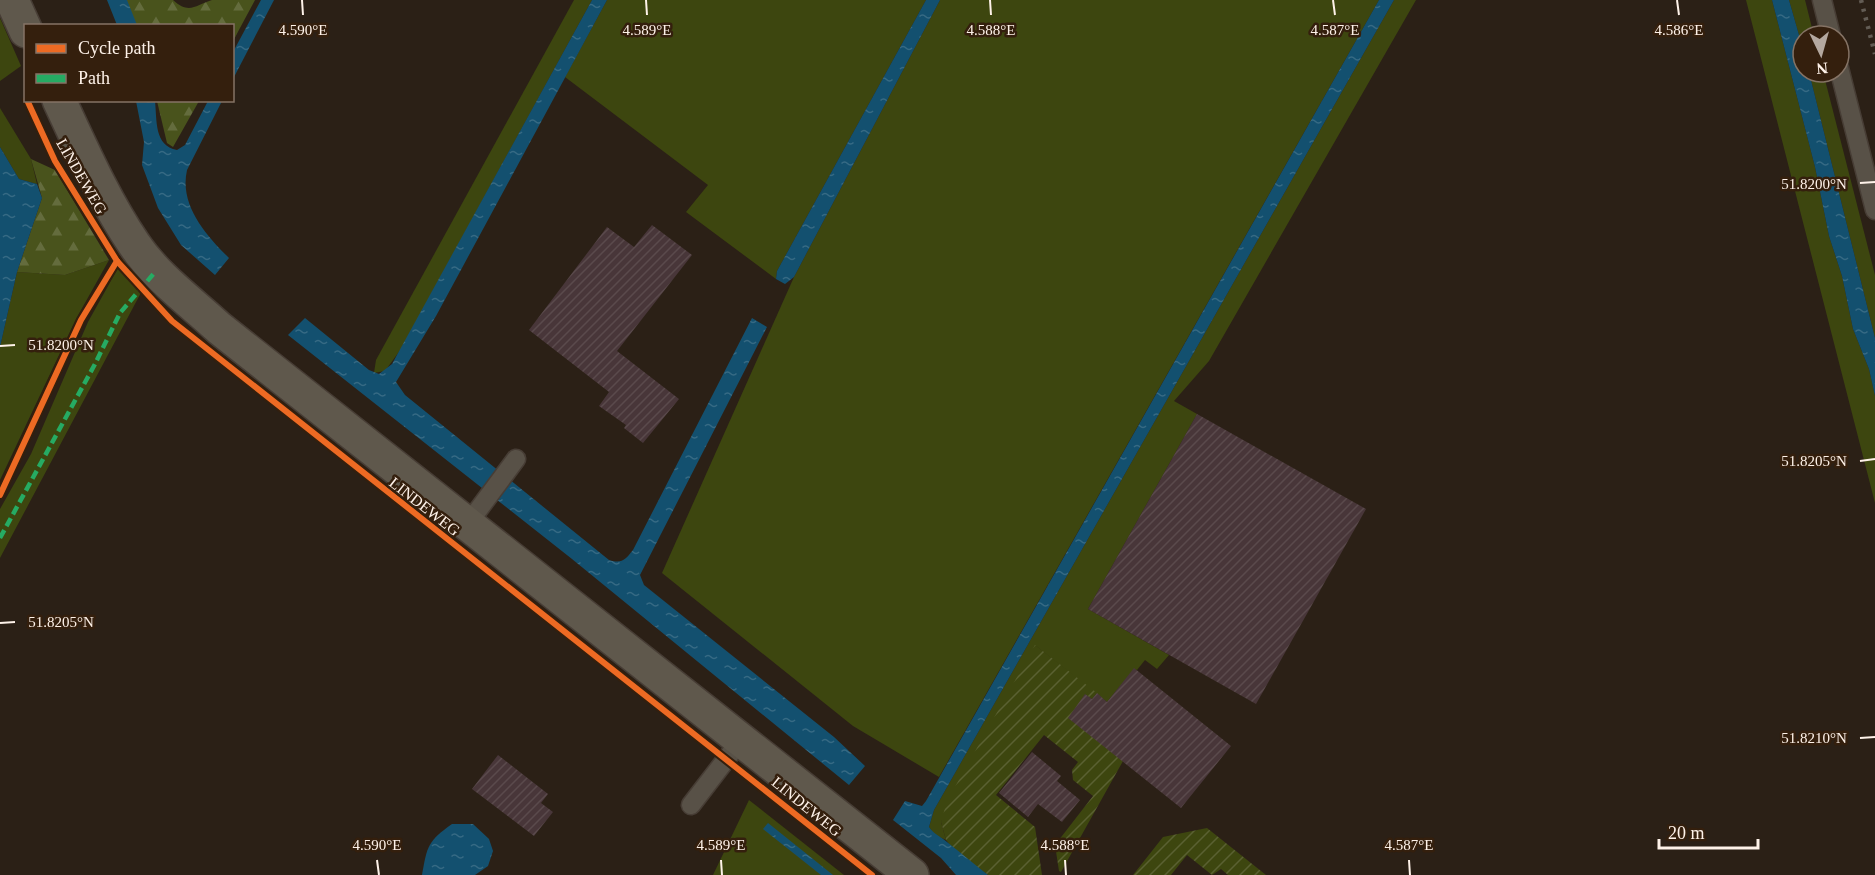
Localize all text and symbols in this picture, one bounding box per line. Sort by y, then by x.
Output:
text: 4.590°E [279,22,327,38]
text: 4.589°E [623,22,671,38]
text: 4.588°E [967,22,1015,38]
text: 4.587°E [1311,22,1359,38]
text: 4.586°E [1655,22,1703,38]
legend [24,24,234,102]
north arrow [1791,24,1851,84]
text: Cycle path [78,38,155,58]
text: N [1815,59,1829,77]
text: Path [78,68,110,88]
street label: LINDEWEG [53,135,110,217]
text: 51.8200°N [1781,176,1847,192]
text: 51.8200°N [28,337,94,353]
text: 51.8205°N [1781,453,1847,469]
street label: LINDEWEG [386,474,464,539]
text: 51.8205°N [28,614,94,630]
text: 51.8210°N [1781,730,1847,746]
street label: LINDEWEG [769,773,845,840]
scale bar [1659,812,1758,850]
text: 20 m [1668,823,1705,843]
text: 4.590°E [353,837,401,853]
text: 4.589°E [697,837,745,853]
text: 4.588°E [1041,837,1089,853]
text: 4.587°E [1385,837,1433,853]

